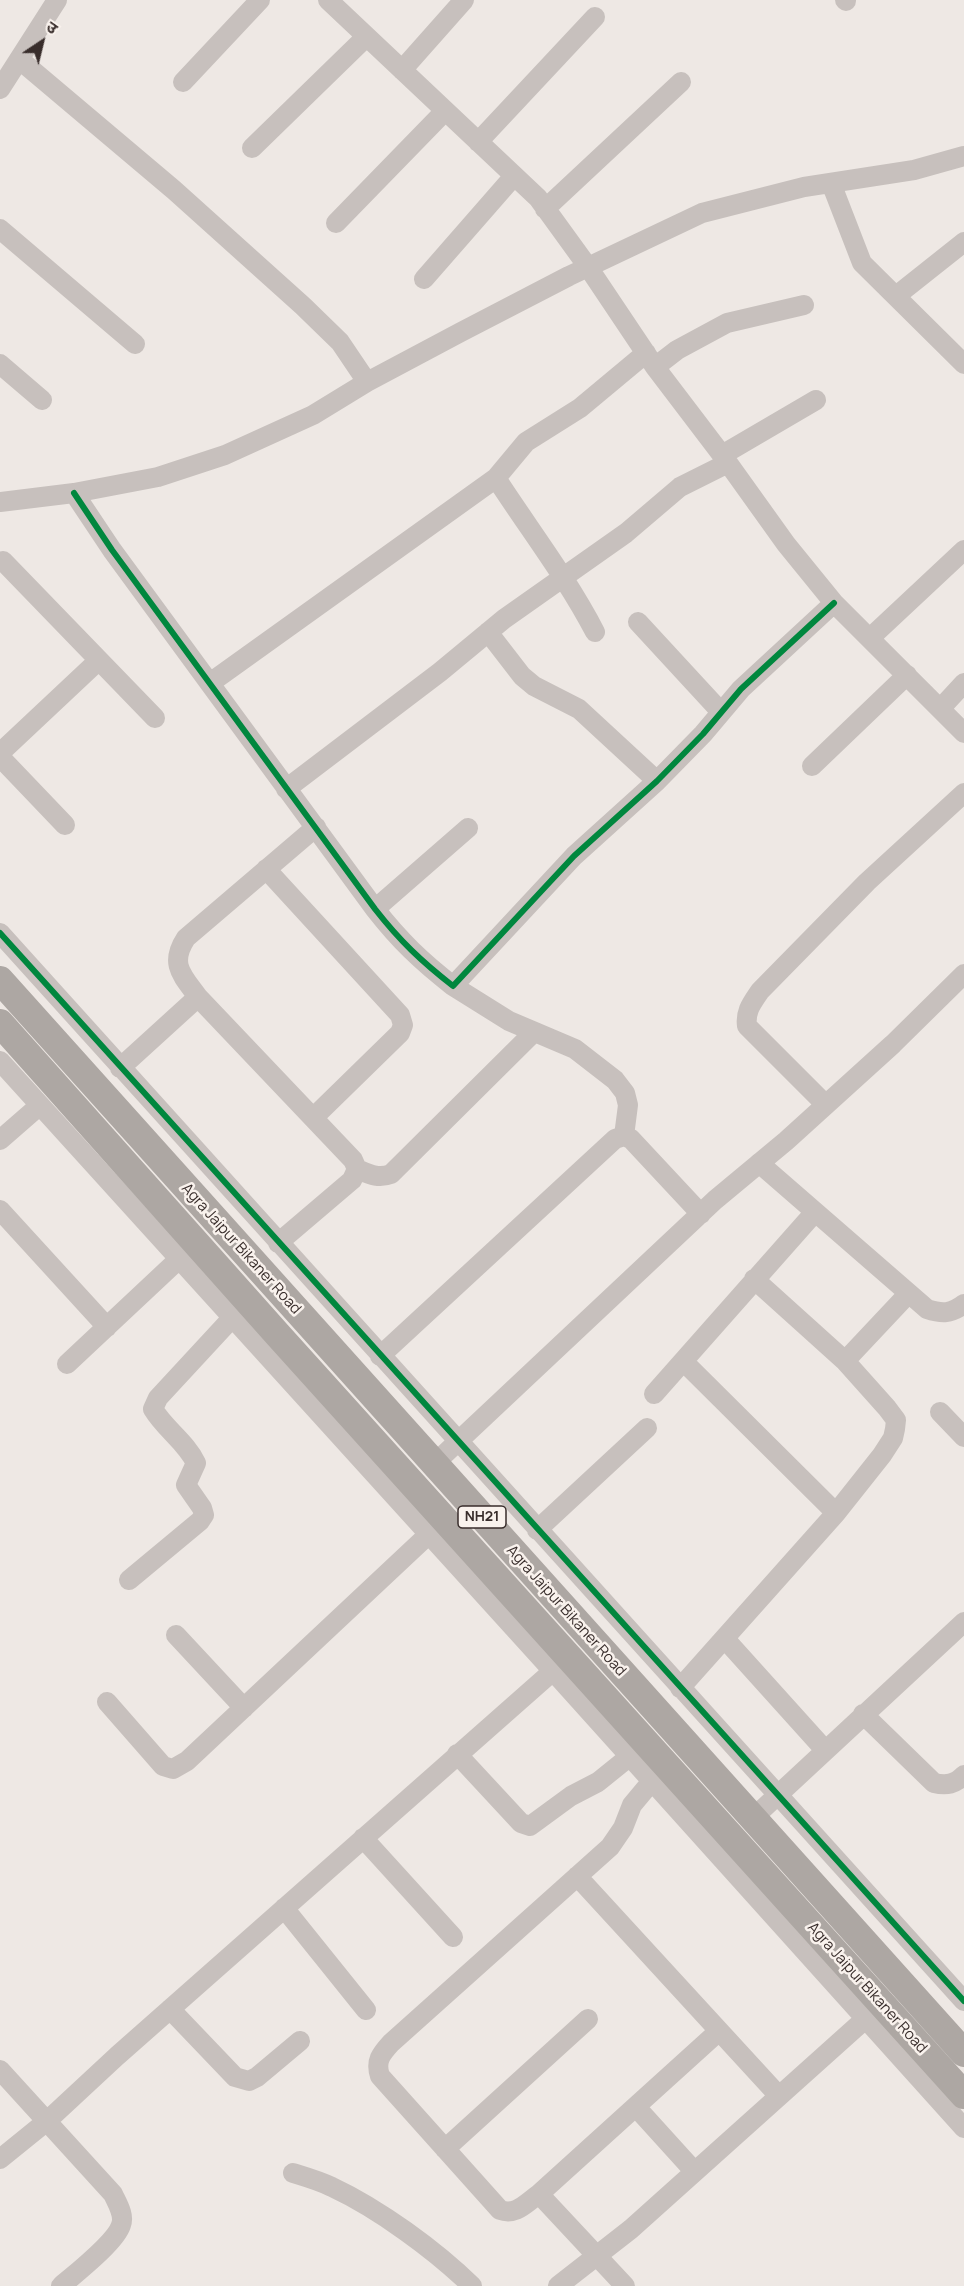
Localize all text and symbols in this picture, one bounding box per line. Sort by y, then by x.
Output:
north arrow [12,12,72,72]
text: उ [42,16,62,39]
street label: Agra Jaipur Bikaner Road [177,1180,305,1318]
road number: NH21 [458,1506,506,1528]
street label: Agra Jaipur Bikaner Road [502,1542,630,1680]
street label: Agra Jaipur Bikaner Road [803,1919,931,2057]

